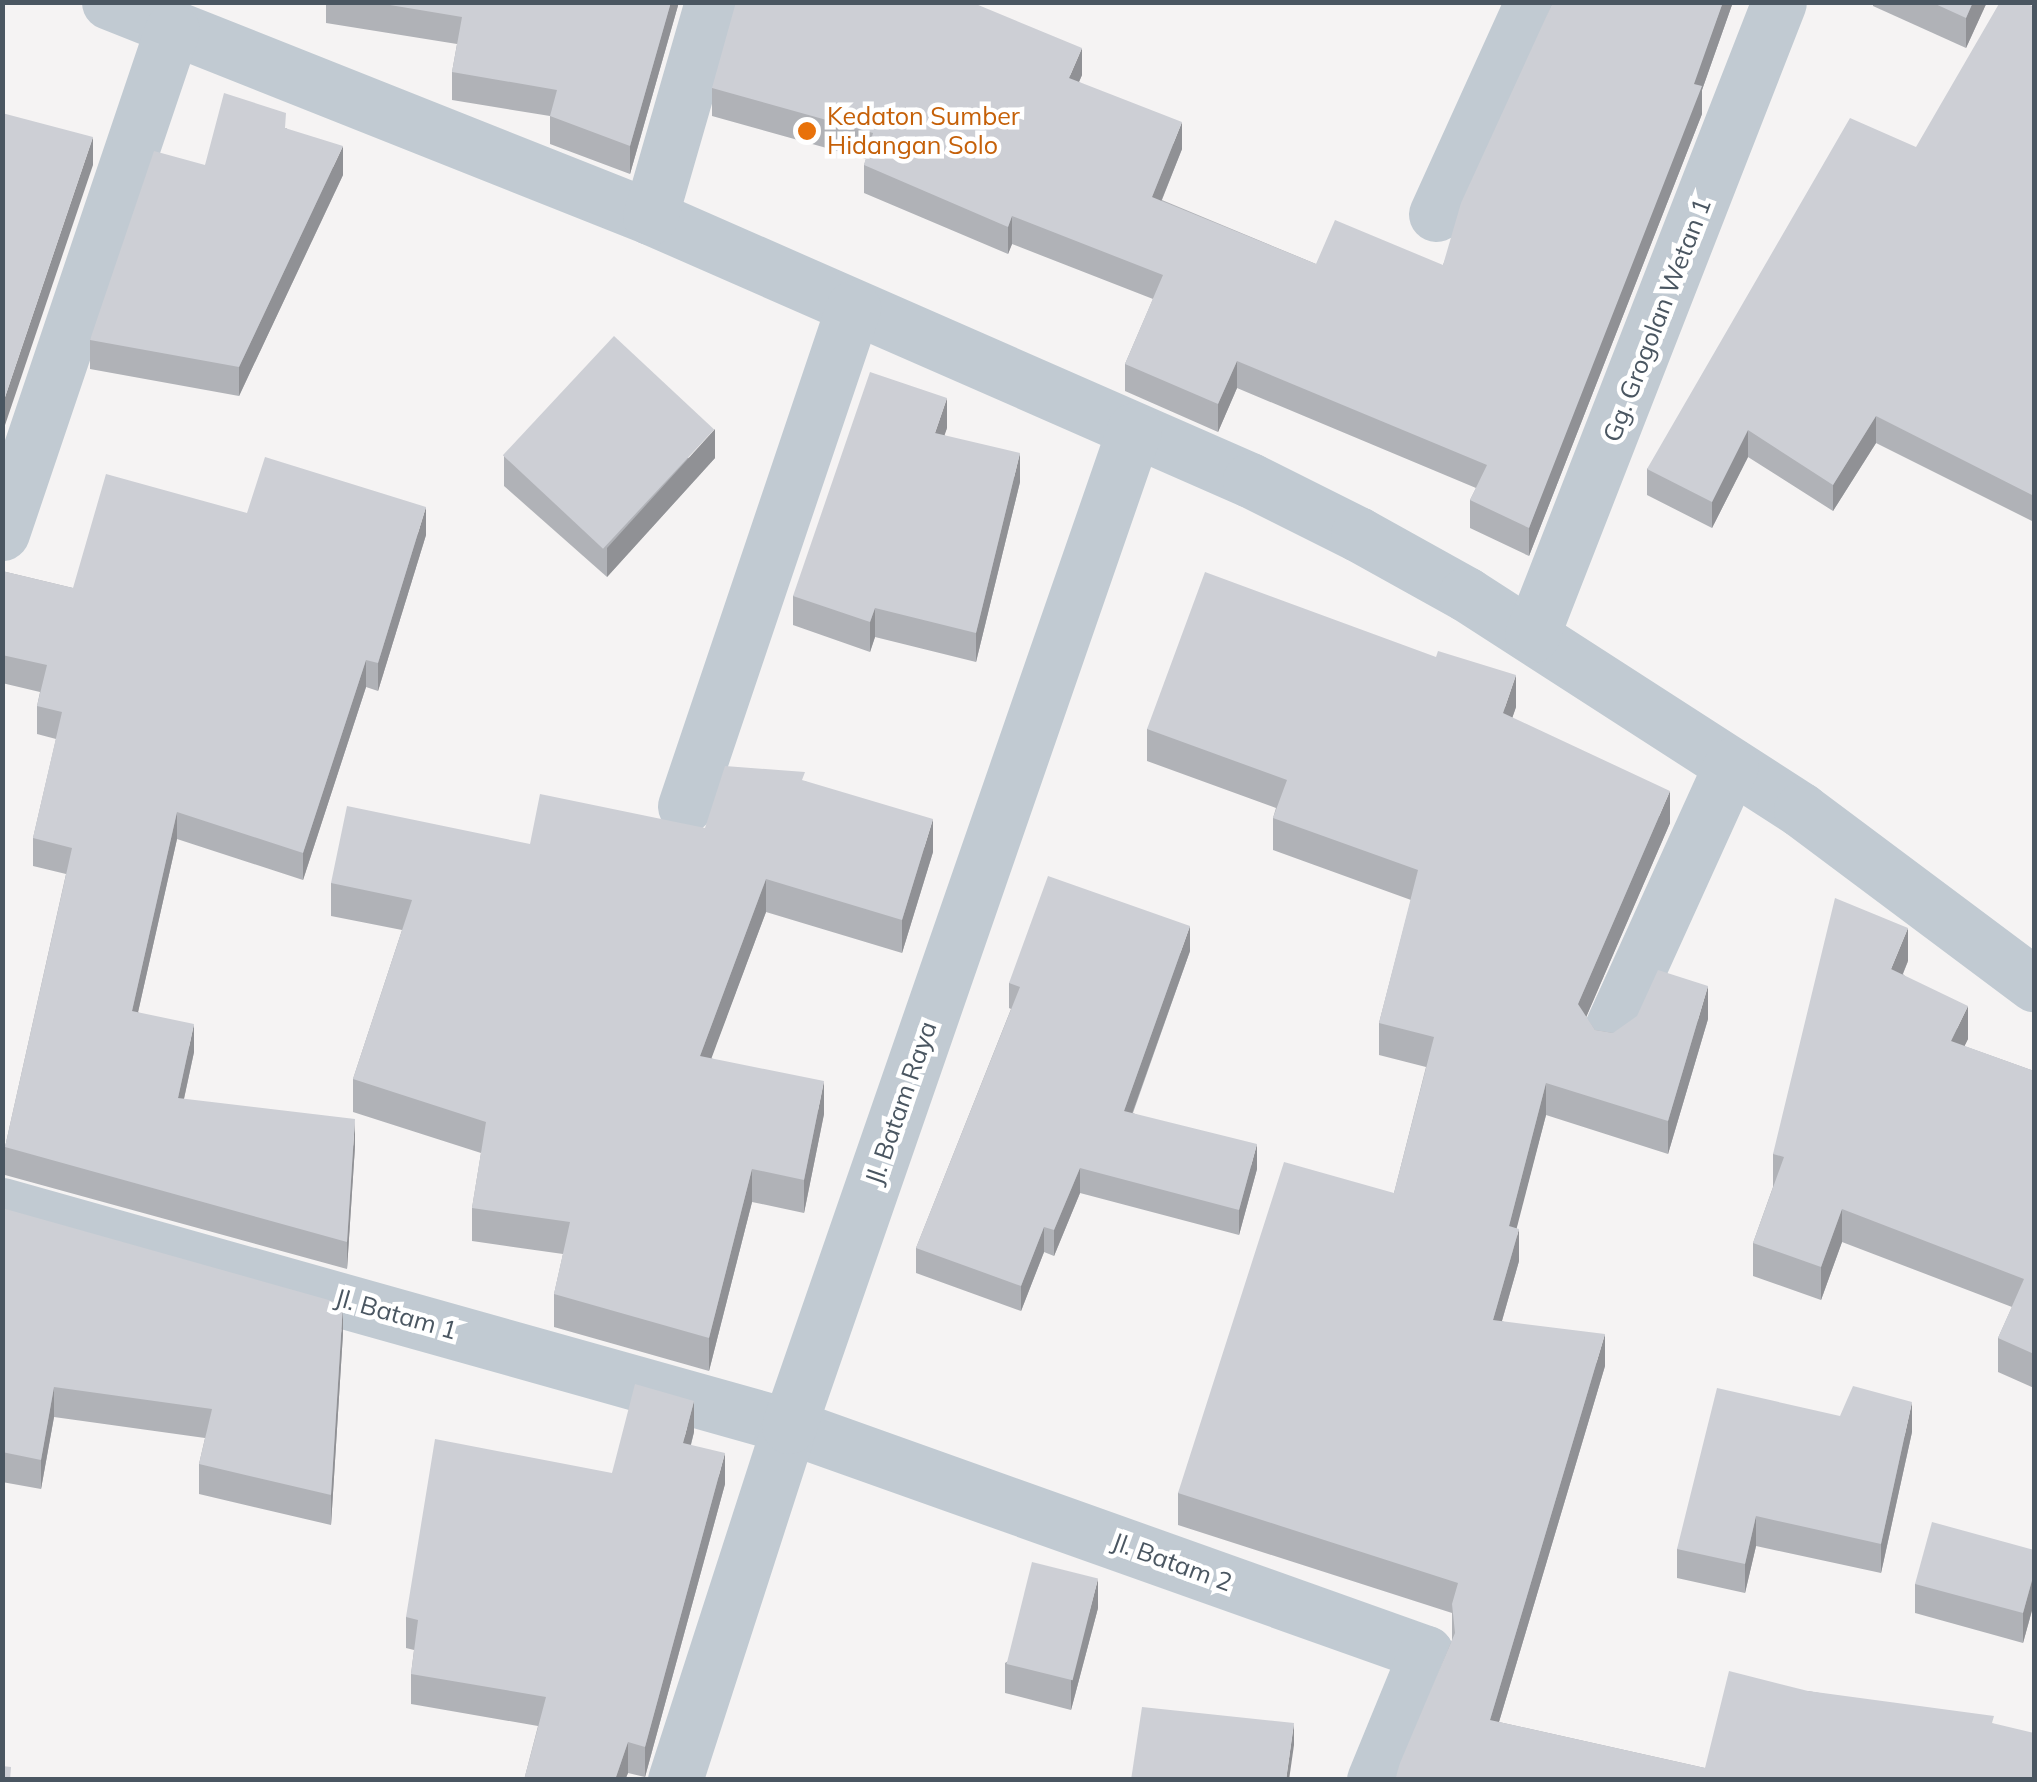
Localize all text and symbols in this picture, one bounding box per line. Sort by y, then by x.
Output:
place label: Kedaton Sumber Hidangan Solo [827,102,1020,161]
marker: Kedaton Sumber Hidangan Solo [796,120,818,142]
street label: Gg. Grogolan Wetan 1 [1597,194,1717,446]
street label: Jl. Batam Raya [859,1017,943,1189]
street label: Jl. Batam 1 [331,1282,461,1346]
street label: Jl. Batam 2 [1108,1526,1236,1598]

